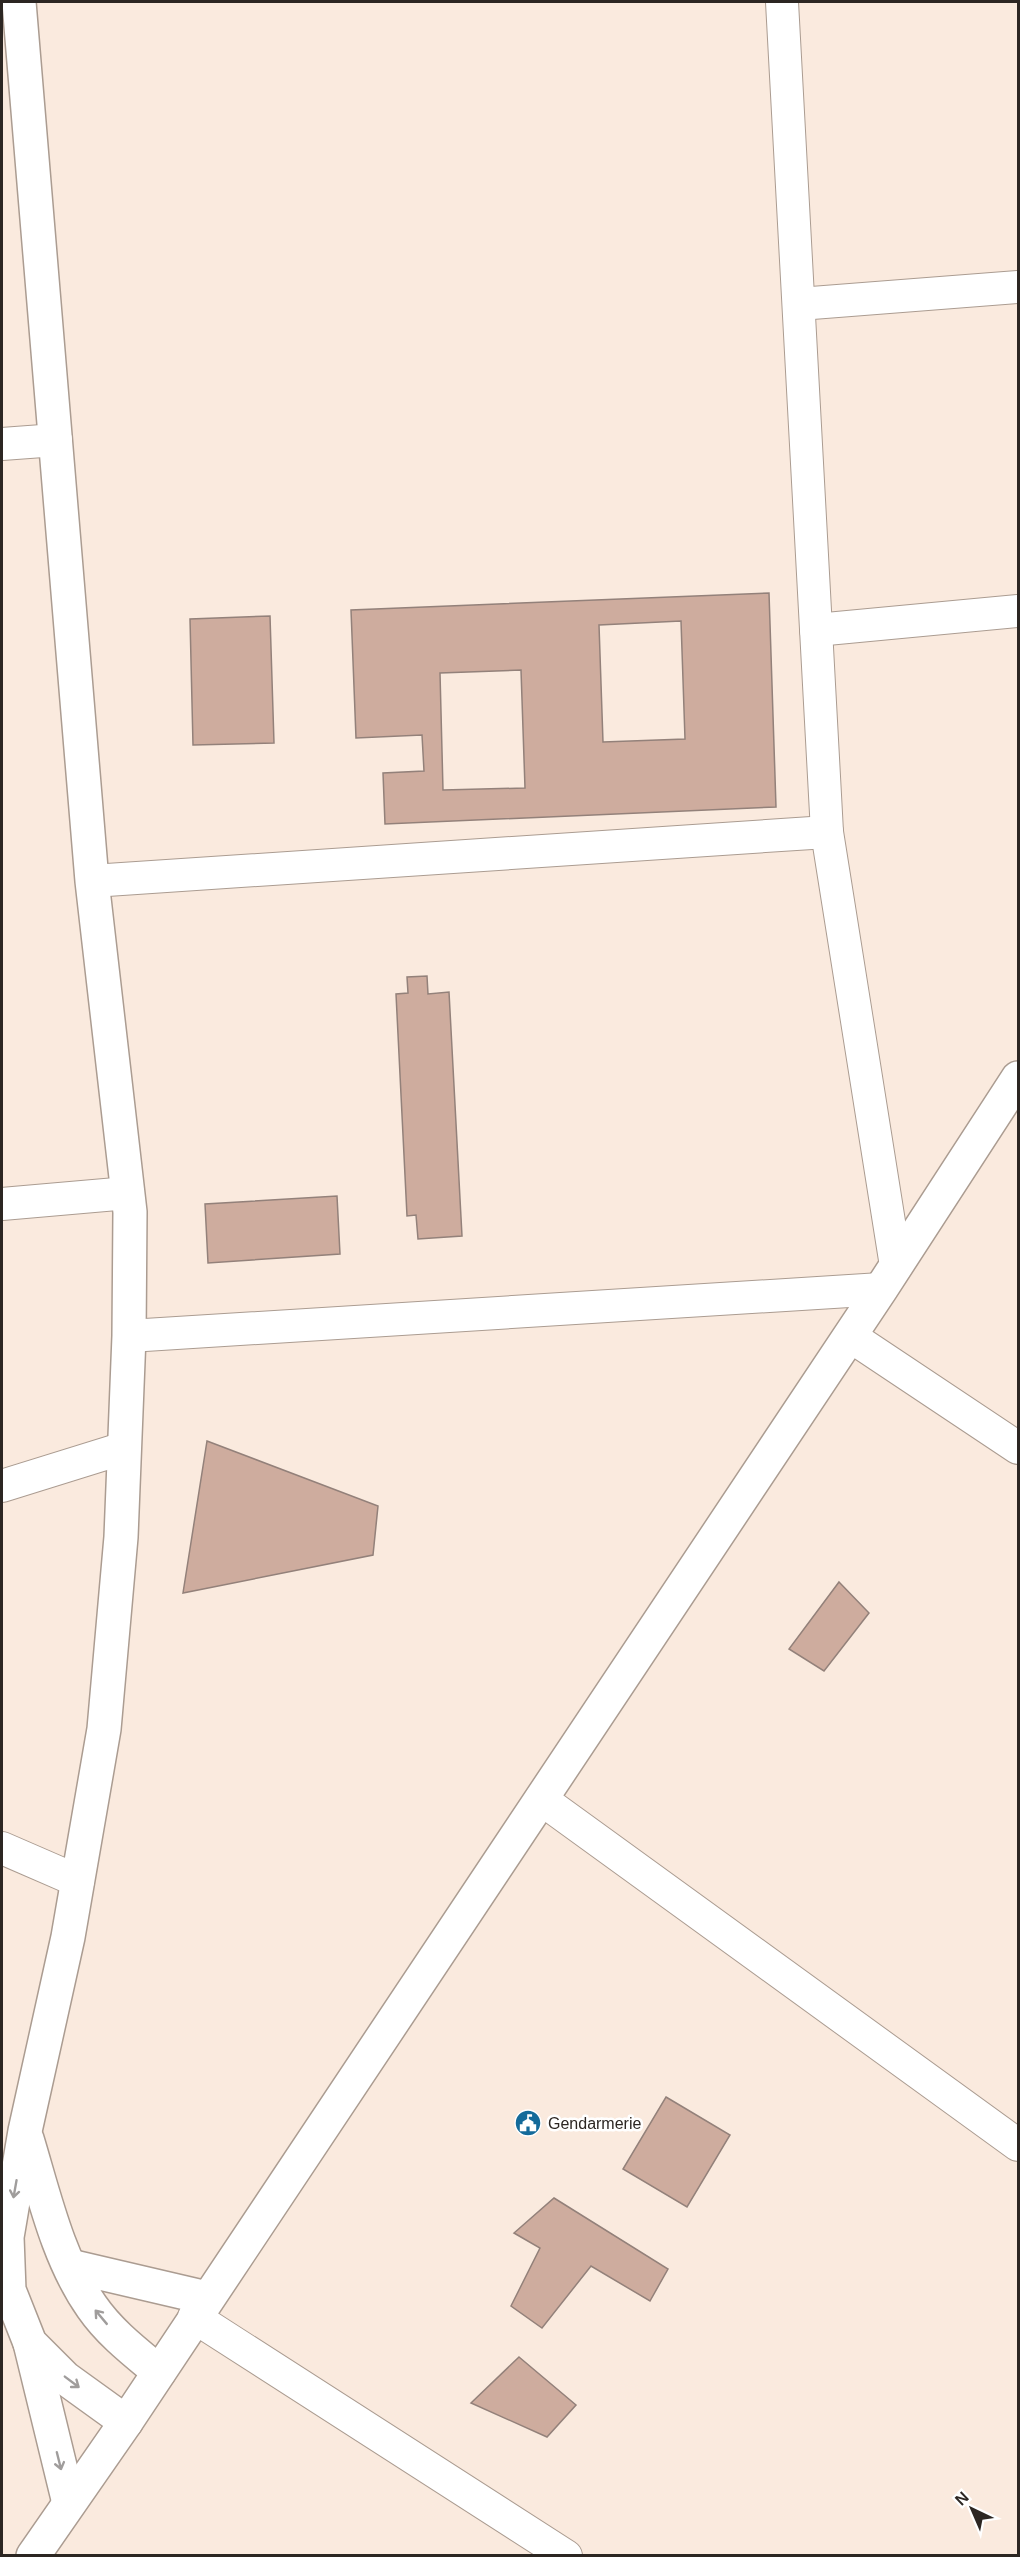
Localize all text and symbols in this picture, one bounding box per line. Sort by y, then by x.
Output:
public building icon: Gendarmerie [513,2108,543,2138]
place label: Gendarmerie [548,2115,641,2132]
one-way arrow [9,2179,20,2198]
one-way arrow [94,2310,108,2325]
one-way arrow [63,2376,79,2389]
one-way arrow [54,2451,65,2470]
north arrow [942,2479,1002,2539]
text: N [952,2488,972,2509]

